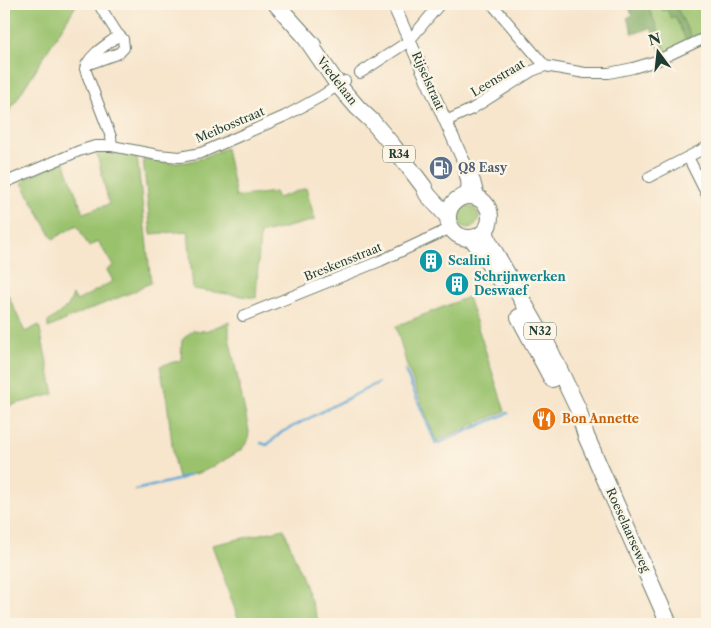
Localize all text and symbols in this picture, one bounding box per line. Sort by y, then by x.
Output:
north arrow [634,28,684,78]
text: N [646,29,663,50]
street label: Rijselstraat [409,49,448,113]
street label: Vredelaan [313,53,361,108]
street label: Leenstraat [468,55,528,99]
street label: Meibosstraat [193,103,267,146]
road number: R34 [383,146,415,162]
fuel station icon: Q8 Easy [428,155,454,181]
place label: Q8 Easy [458,160,508,175]
street label: Breskensstraat [302,239,385,284]
building icon: Scalini [418,248,444,274]
place label: Scalini [448,253,491,268]
place label: Schrijnwerken Deswaef [474,269,566,298]
building icon: Schrijnwerken Deswaef [444,271,470,297]
road number: N32 [524,322,556,340]
restaurant icon: Bon Annette [531,406,557,432]
place label: Bon Annette [562,411,639,426]
street label: Roeselaarseweg [603,485,654,575]

